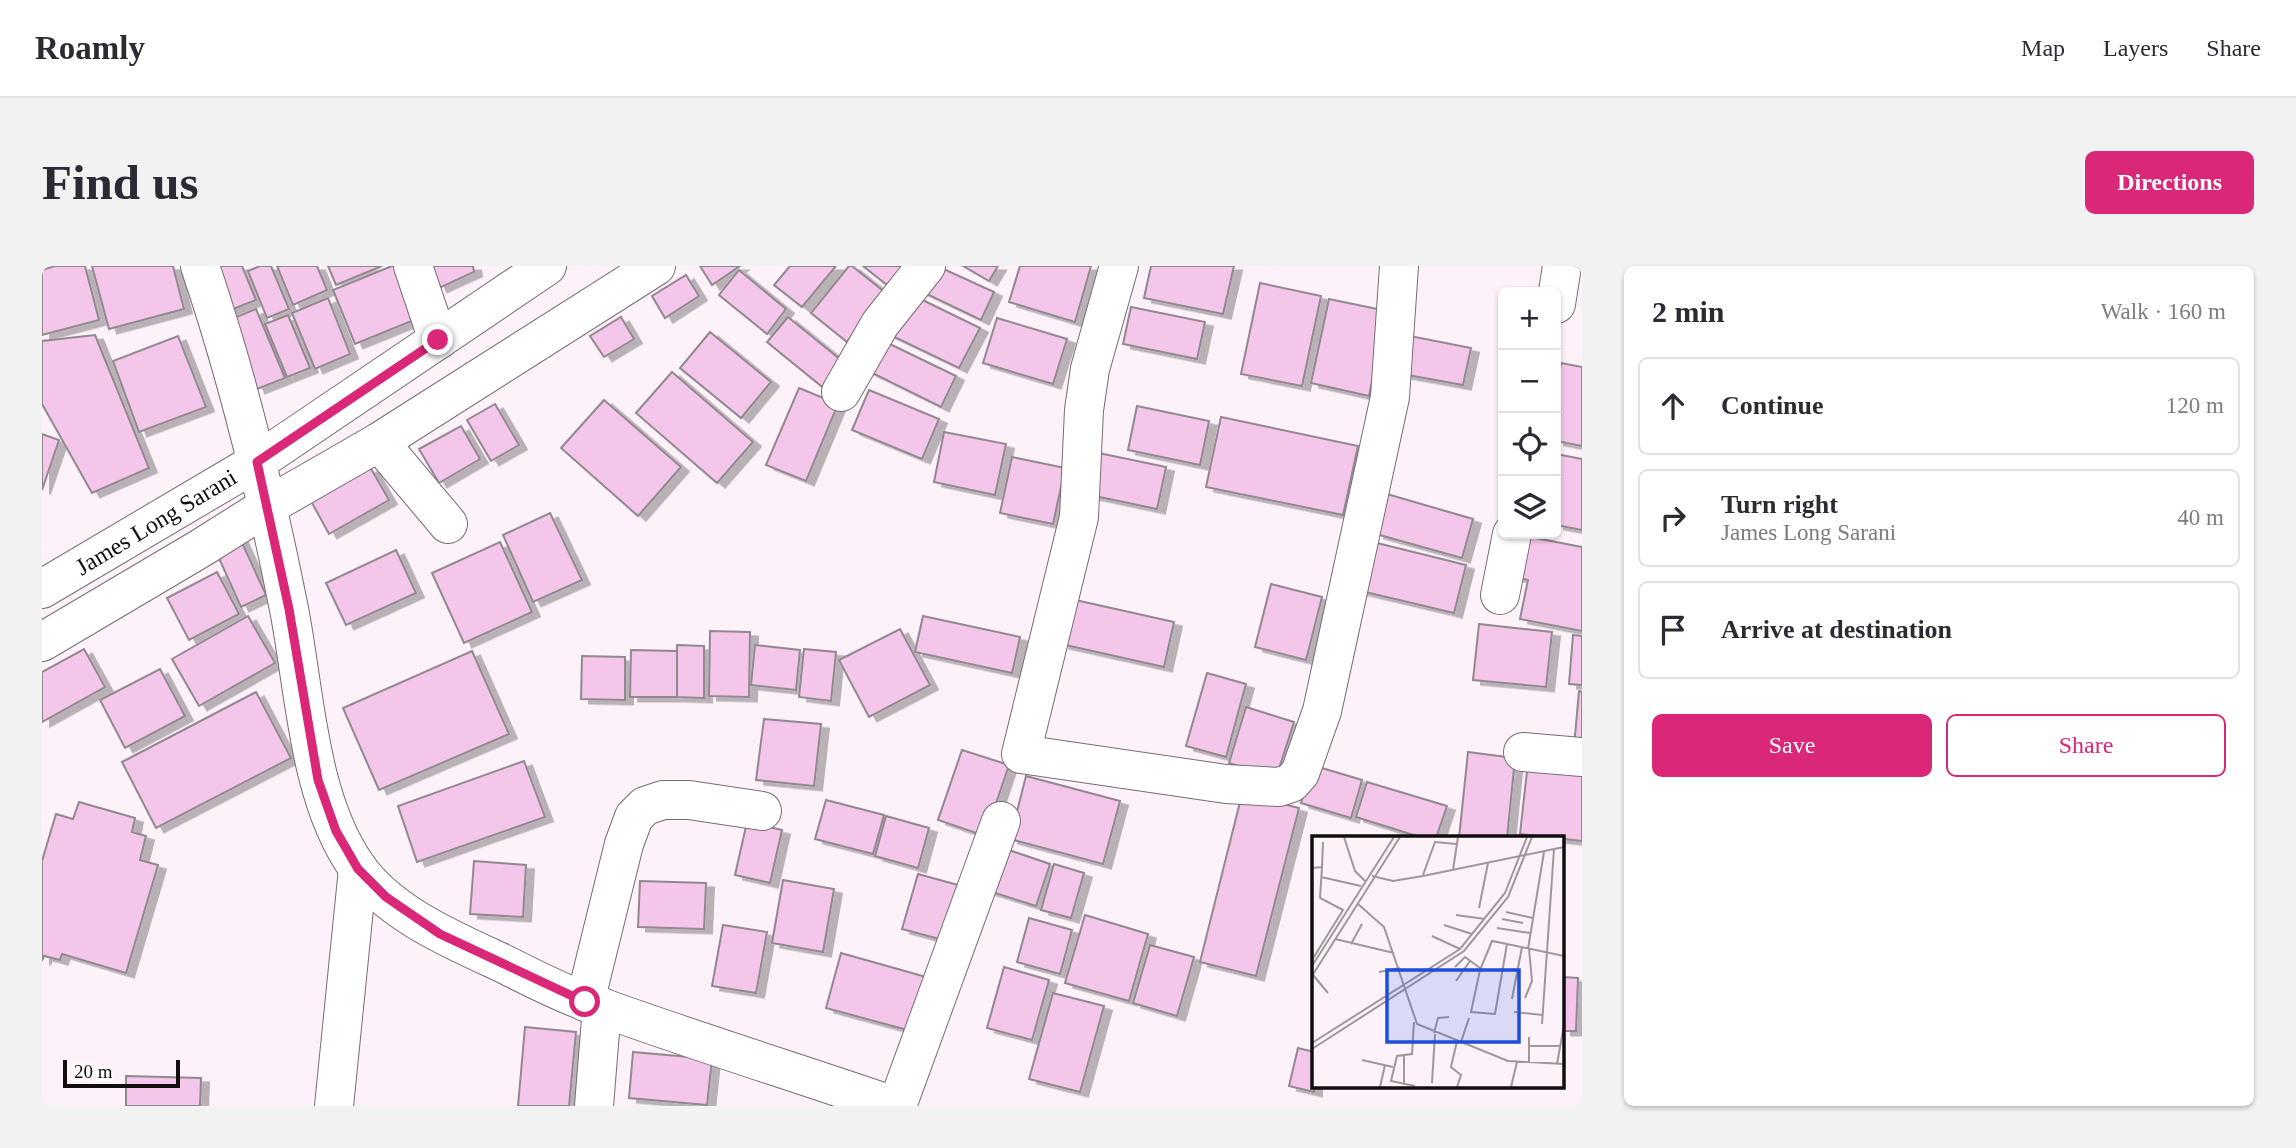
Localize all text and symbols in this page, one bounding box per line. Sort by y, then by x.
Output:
text: Roamly [35,30,145,66]
text: Map [2021,35,2065,61]
text: Layers [2103,35,2168,61]
text: Share [2206,35,2261,61]
button: Directions [2085,151,2254,214]
text: Find us [42,155,199,210]
map controls [1498,287,1561,539]
button: + [1498,287,1561,350]
text: 2 min [1652,295,1725,328]
text: Walk · 160 m [2101,299,2226,324]
route end [422,324,453,355]
button: − [1498,350,1561,413]
icon: ahead [1654,387,1692,425]
text: Continue [1721,391,1824,420]
text: 120 m [2166,393,2224,418]
button: locate [1498,413,1561,476]
street label: James Long Sarani [71,464,241,580]
button: layers [1498,476,1561,539]
text: Turn right [1721,490,1838,519]
icon: right [1654,499,1692,537]
text: 40 m [2177,505,2224,530]
text: James Long Sarani [1721,520,1896,545]
icon: arrive [1654,611,1692,649]
text: Arrive at destination [1721,615,1952,644]
button: Save [1652,714,1932,777]
button: Share [1946,714,2226,777]
inset map [1312,836,1564,1088]
route start [569,986,600,1017]
scale bar [63,1057,180,1089]
text: 20 m [74,1061,113,1082]

